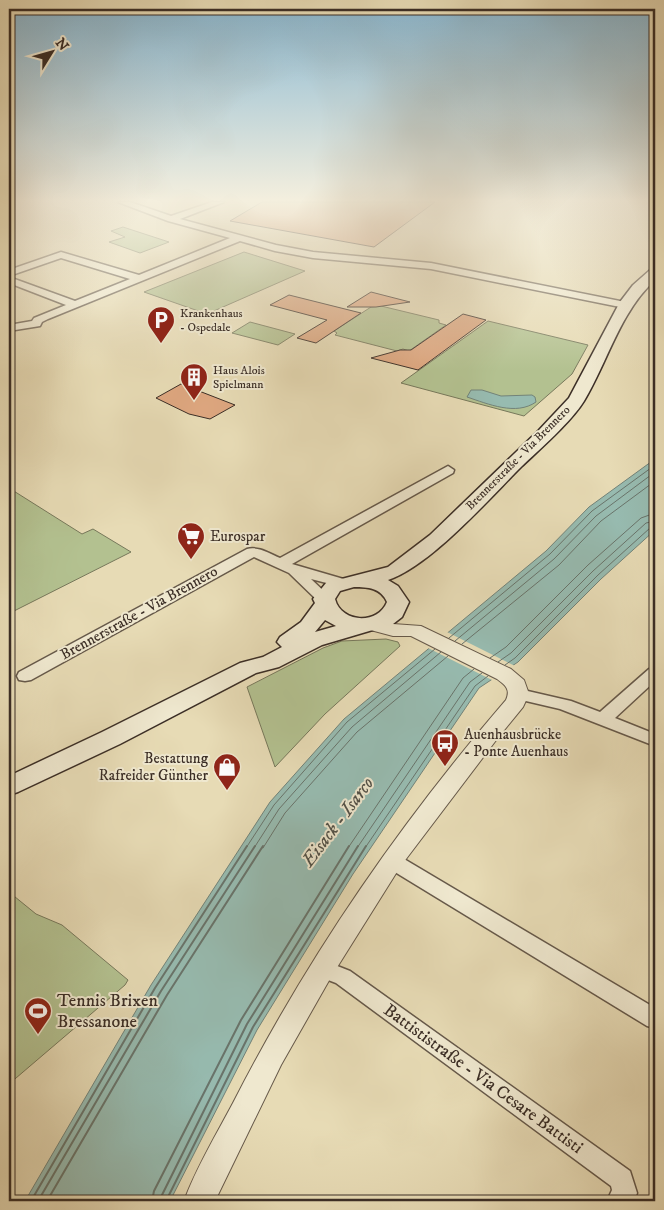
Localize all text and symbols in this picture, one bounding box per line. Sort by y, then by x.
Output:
north arrow [28,28,78,78]
text: N [51,35,73,55]
parking icon: Krankenhaus - Ospedale [146,305,176,344]
place label: Krankenhaus - Ospedale [180,306,243,335]
building icon: Haus Alois Spielmann [179,362,209,401]
place label: Haus Alois Spielmann [213,363,265,392]
street label: Brennerstraße - Via Brennero [463,403,573,513]
supermarket icon: Eurospar [176,521,206,560]
place label: Eurospar [210,527,266,546]
street label: Brennerstraße - Via Brennero [57,562,221,664]
place label: Auenhausbrücke - Ponte Auenhaus [464,725,568,761]
bus stop icon: Auenhausbrücke - Ponte Auenhaus [430,728,460,767]
place label: Bestattung Rafreider Günther [99,749,209,785]
shop icon: Bestattung Rafreider Günther [212,752,242,791]
water label: Eisack - Isarco [296,773,379,872]
place label: Tennis Brixen Bressanone [57,990,158,1033]
sports icon: Tennis Brixen Bressanone [23,996,53,1035]
street label: Battististraße - Via Cesare Battisti [379,999,587,1159]

